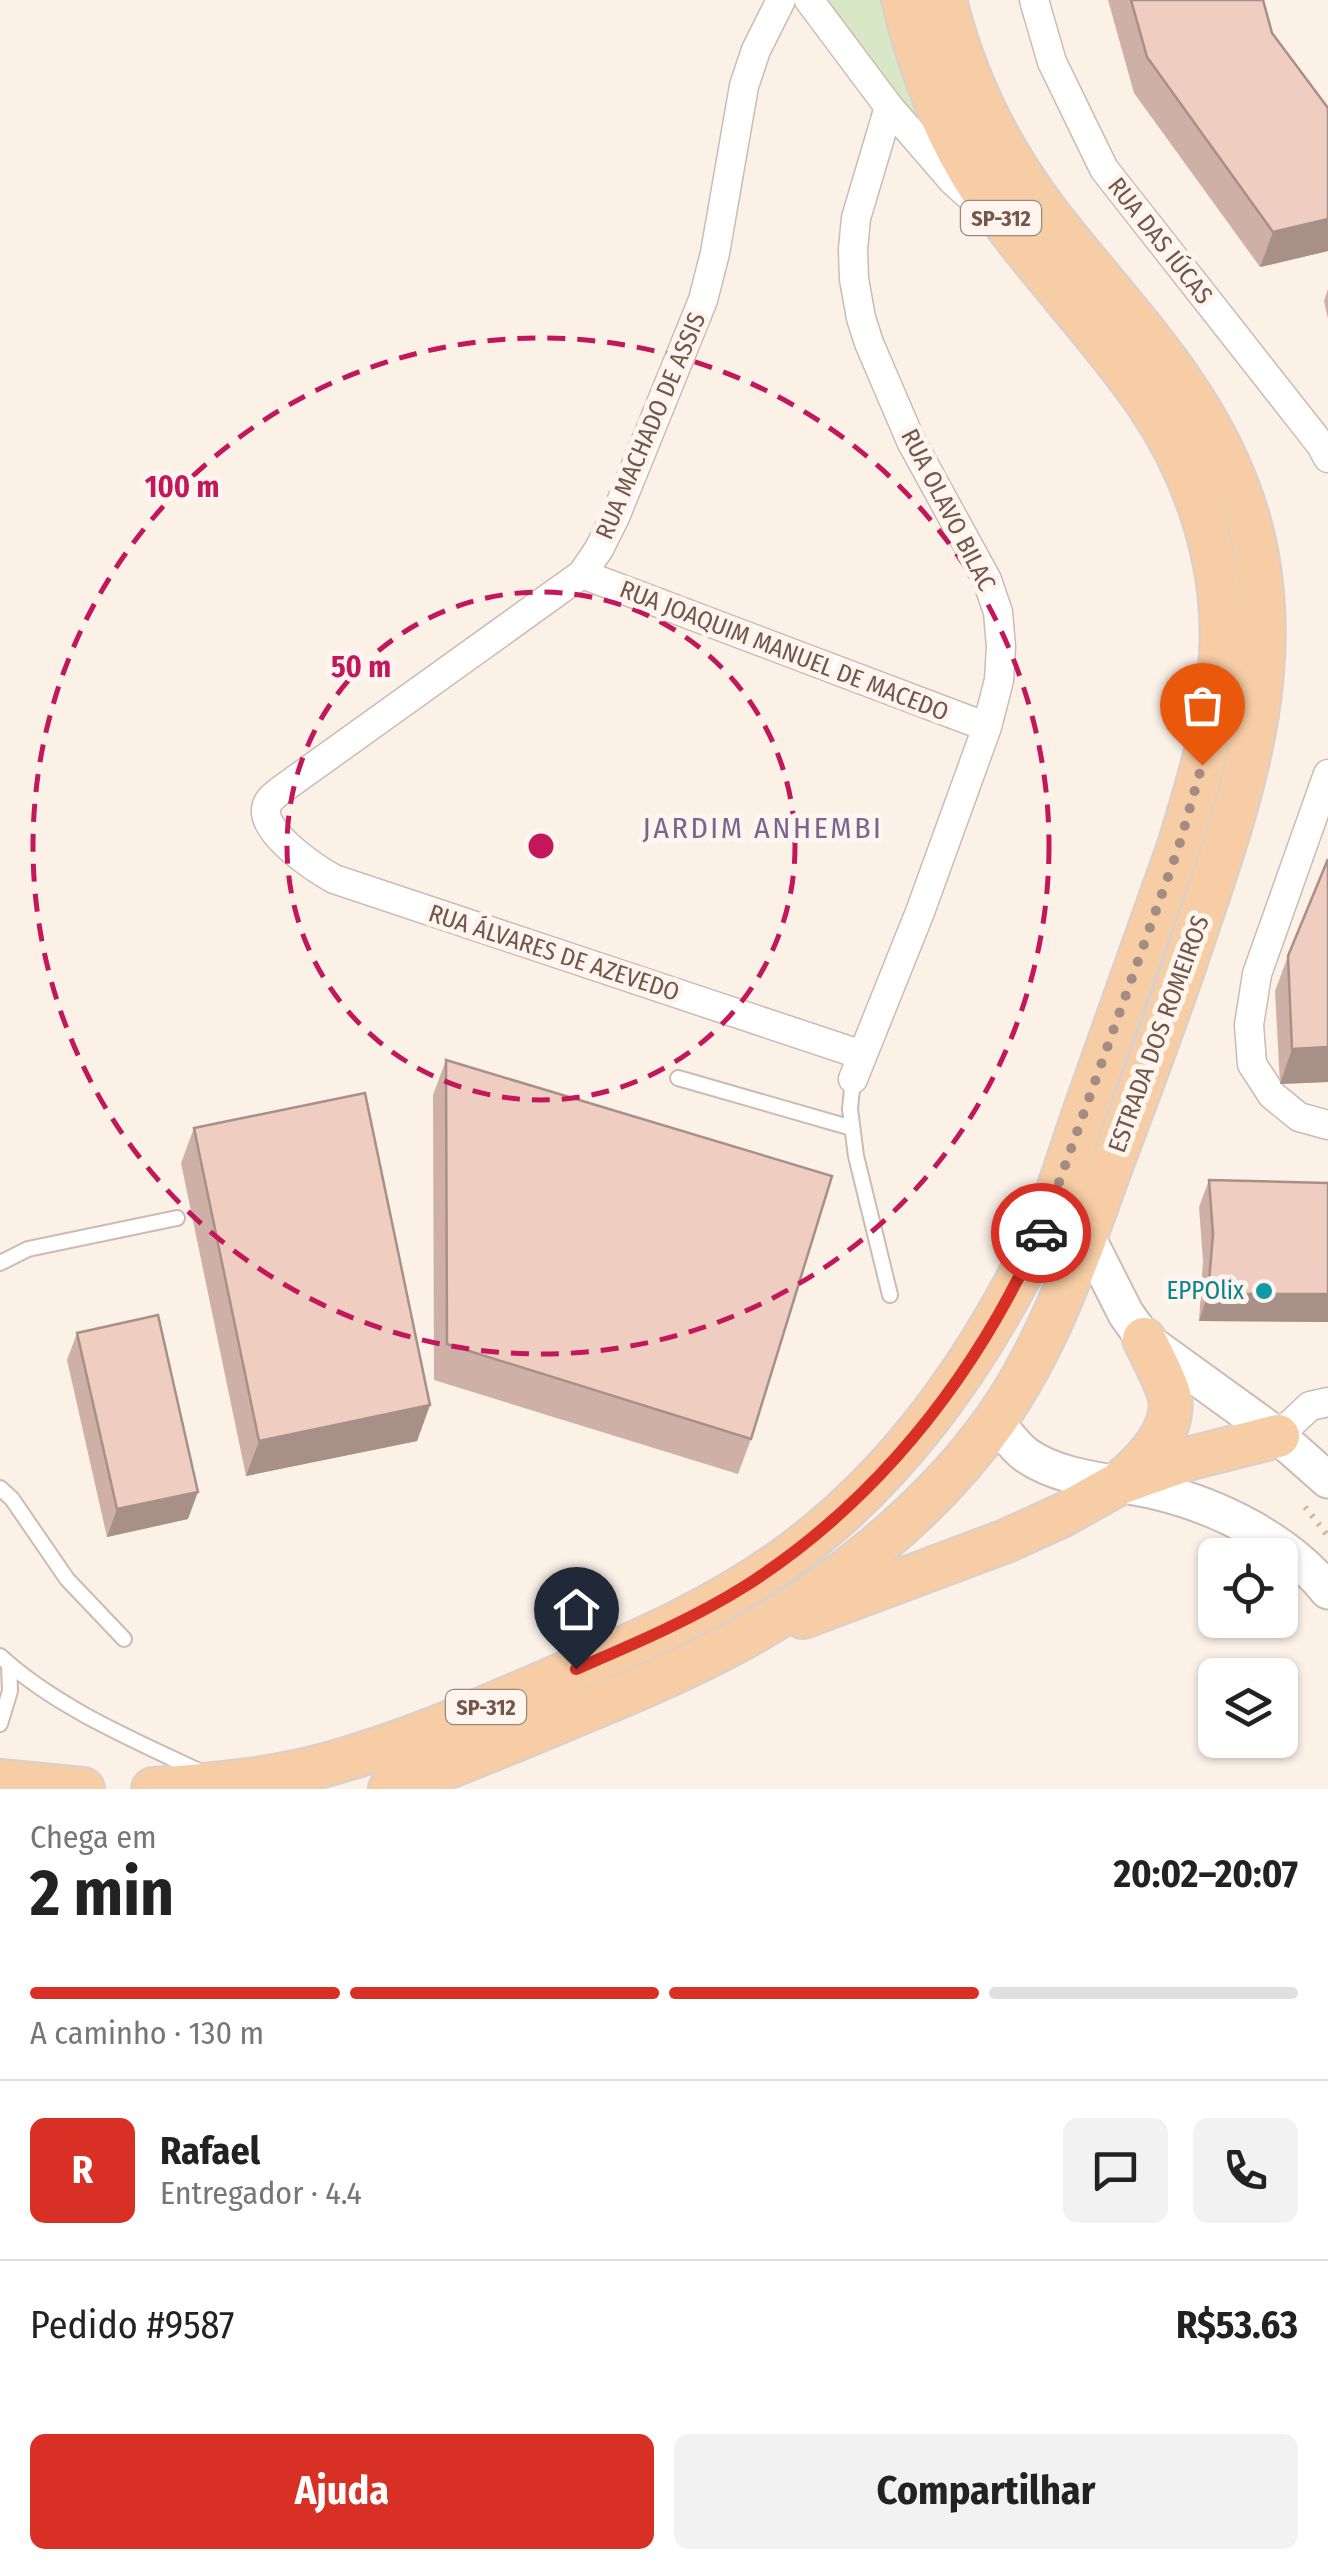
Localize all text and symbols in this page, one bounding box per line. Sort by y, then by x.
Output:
street label: RUA DAS IÚCAS [1101,171,1219,310]
road number: SP-312 [961,201,1041,235]
street label: RUA MACHADO DE ASSIS [590,308,712,544]
street label: RUA OLAVO BILAC [894,424,1002,596]
text: 100 m [145,469,219,505]
street label: RUA JOAQUIM MANUEL DE MACEDO [615,574,953,728]
text: 50 m [331,649,391,685]
pin [1160,663,1245,766]
icon: bag [1175,678,1230,733]
district label: JARDIM ANHEMBI [643,810,883,846]
centre of rings [523,828,559,864]
street label: RUA ÁLVARES DE AZEVEDO [425,897,683,1008]
street label: ESTRADA DOS ROMEIROS [1102,911,1216,1157]
courier [991,1183,1091,1283]
icon: car [1014,1206,1069,1261]
place label: EPPOlix [1167,1276,1244,1306]
marker: EPPOlix [1253,1280,1275,1302]
map controls [1198,1538,1298,1758]
button: locate [1198,1538,1298,1638]
pin [534,1567,619,1670]
icon: home [549,1582,604,1637]
button: layers [1198,1658,1298,1758]
road number: SP-312 [446,1690,526,1724]
text: Chega em [30,1818,157,1856]
text: 20:02–20:07 [1113,1851,1298,1897]
text: 2 min [30,1854,174,1932]
text: A caminho · 130 m [30,2014,264,2052]
button: chat [1063,2118,1168,2223]
button: phone [1193,2118,1298,2223]
text: Rafael [160,2128,260,2174]
text: R [72,2147,93,2193]
text: Entregador · 4.4 [160,2174,362,2212]
text: Pedido #9587 [30,2302,234,2348]
text: R$53.63 [1176,2302,1298,2348]
button: Ajuda [30,2434,654,2549]
button: Compartilhar [674,2434,1298,2549]

